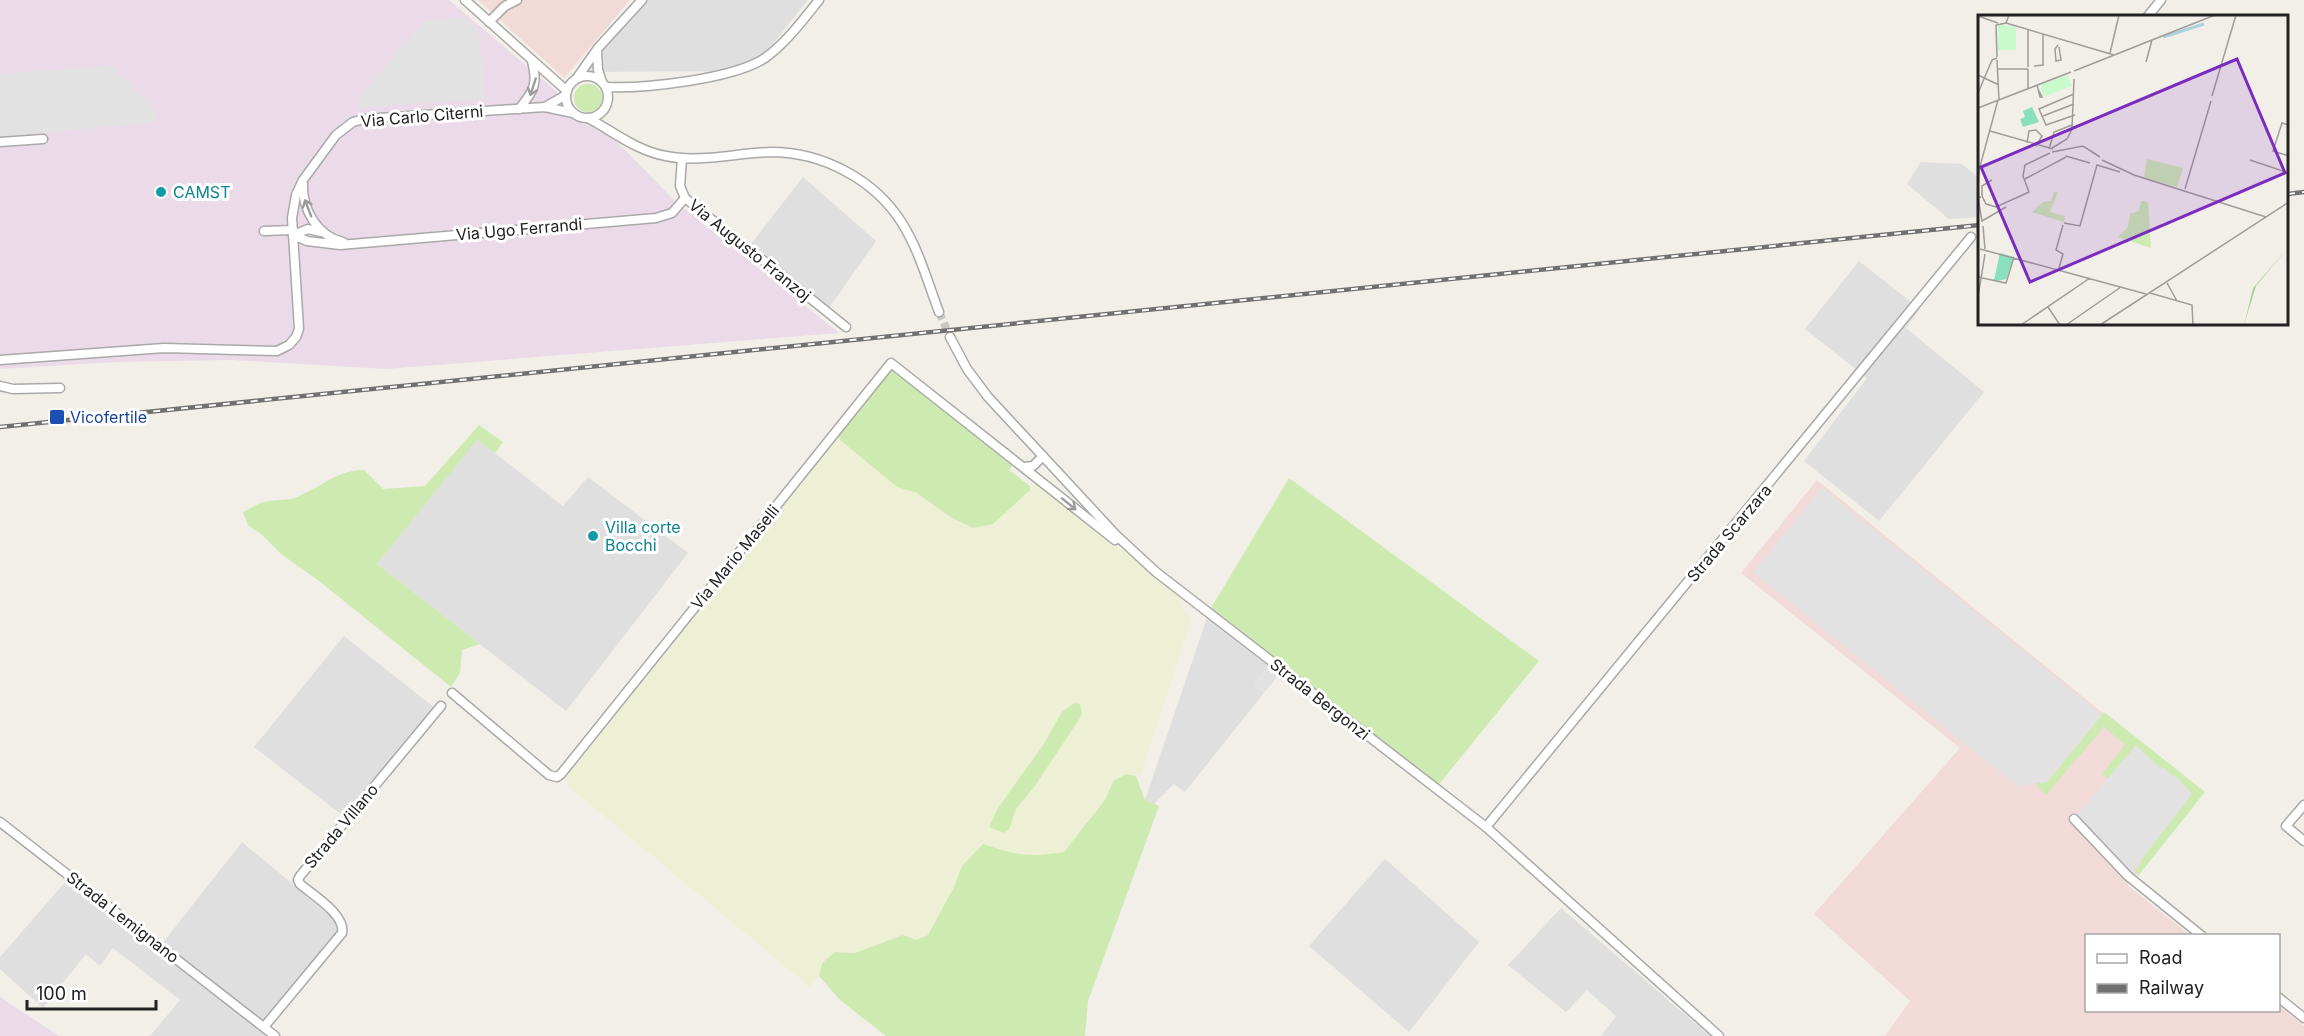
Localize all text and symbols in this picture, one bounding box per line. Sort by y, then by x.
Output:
inset map [1978,15,2289,326]
one-way arrow [527,77,538,96]
street label: Via Carlo Citerni [360,101,484,131]
place label: CAMST [173,182,230,202]
marker: CAMST [154,185,168,199]
street label: Via Augusto Franzoj [685,195,815,305]
one-way arrow [302,200,313,218]
street label: Via Ugo Ferrandi [455,214,583,244]
place label: Vicofertile [70,407,147,427]
marker: Vicofertile [48,408,66,426]
street label: Strada Scarzara [1682,480,1776,586]
one-way arrow [1061,497,1077,510]
street label: Via Mario Maselli [687,501,783,613]
place label: Villa corte Bocchi [605,517,681,555]
marker: Villa corte Bocchi [586,529,600,543]
street label: Strada Bergonzi [1266,654,1374,744]
street label: Strada Villano [300,780,382,872]
street label: Strada Lemignano [63,867,183,967]
legend [2085,934,2280,1012]
text: Road [2139,947,2182,968]
scale bar [27,973,156,1011]
text: Railway [2139,977,2204,998]
text: 100 m [36,983,87,1004]

